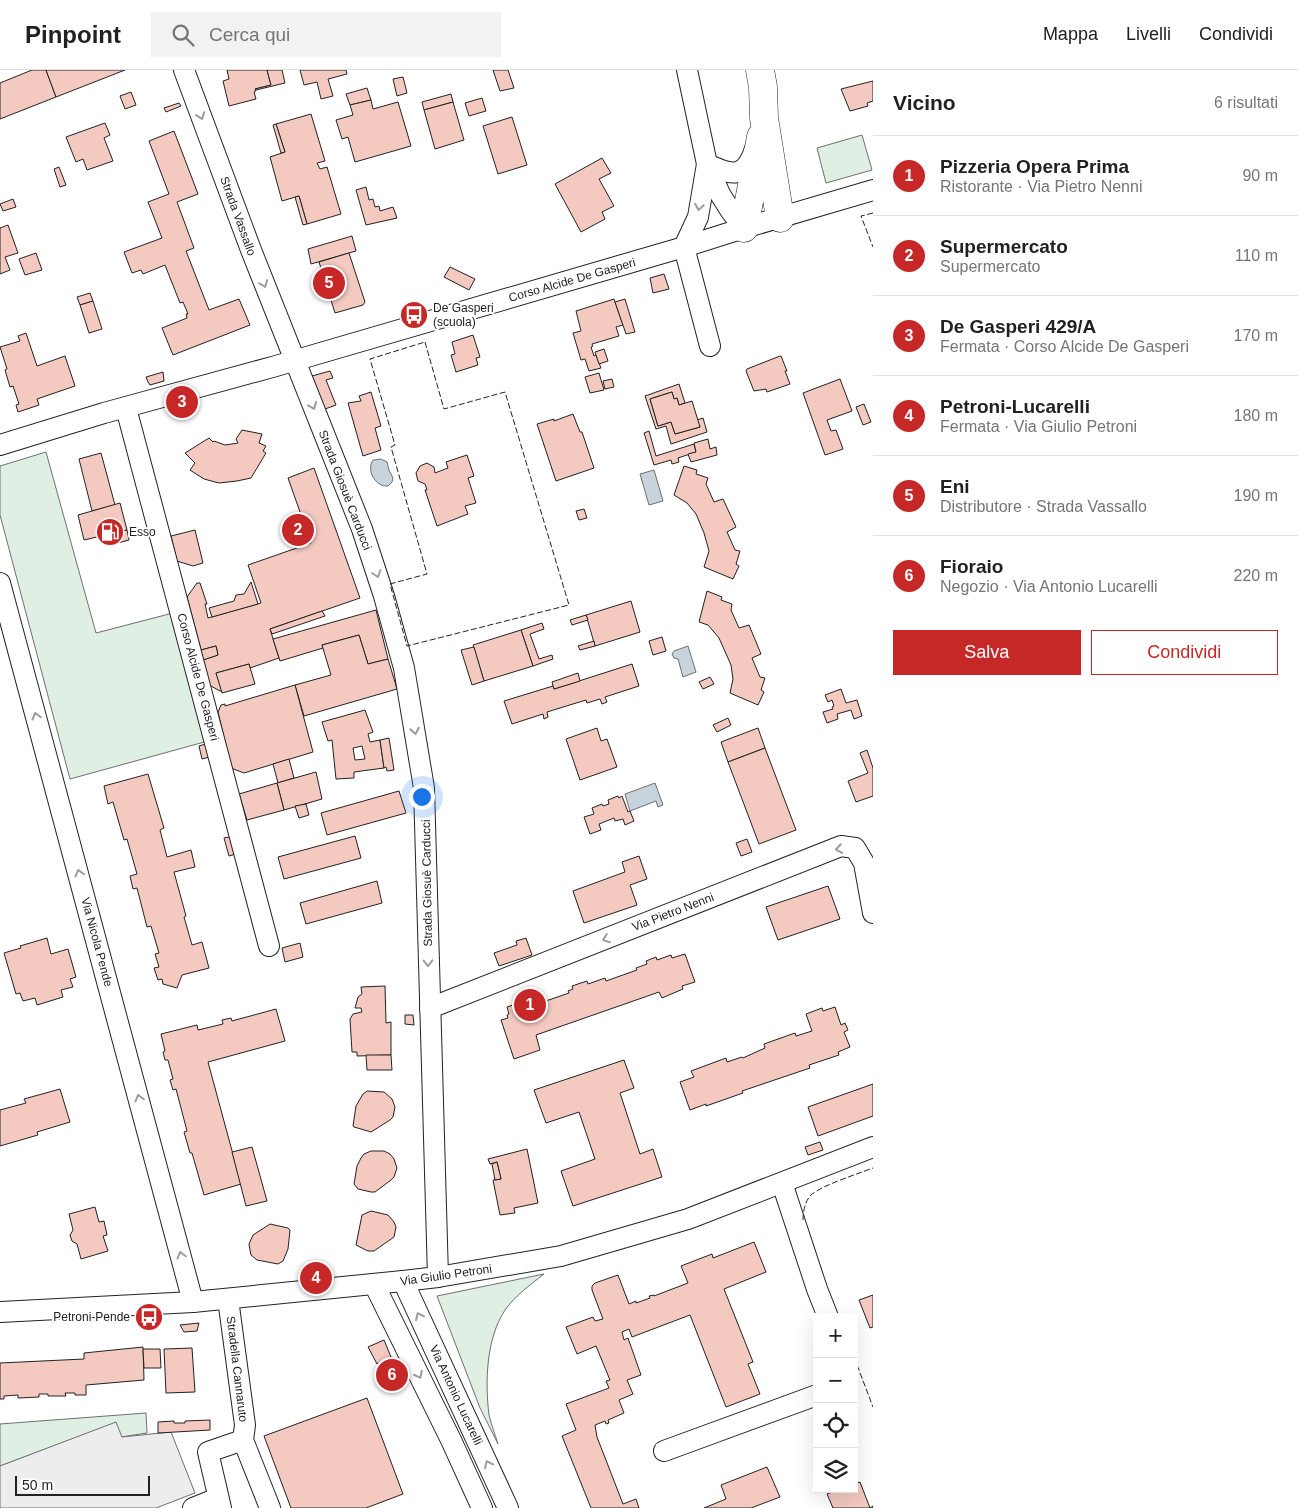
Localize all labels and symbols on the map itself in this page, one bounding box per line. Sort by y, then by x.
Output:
one-way arrow [195,111,205,119]
street label: Strada Vassallo [217,175,259,258]
one-way arrow [695,202,705,211]
street label: Corso Alcide De Gasperi [507,255,637,305]
pin: 5 [313,264,345,302]
one-way arrow [258,279,269,288]
bus stop icon: De Gasperi (scuola) [399,300,429,330]
place label: De Gasperi (scuola) [433,301,494,329]
pin: 3 [166,383,198,421]
one-way arrow [306,401,317,410]
street label: Strada Giosuè Carducci [316,428,374,552]
pin: 2 [282,511,314,549]
fuel station icon: Esso [95,517,125,547]
place label: Esso [129,525,156,539]
one-way arrow [371,569,381,577]
street label: Corso Alcide De Gasperi [174,612,222,742]
one-way arrow [32,713,42,721]
one-way arrow [410,727,420,736]
your location [409,784,435,810]
street label: Strada Giosuè Carducci [419,819,435,947]
one-way arrow [835,843,843,853]
one-way arrow [74,870,84,878]
street label: Via Pietro Nenni [630,890,716,934]
street label: Via Nicola Pende [78,896,116,988]
one-way arrow [602,932,611,943]
one-way arrow [423,959,434,967]
pin: 1 [514,986,546,1024]
one-way arrow [134,1093,145,1102]
one-way arrow [176,1250,187,1259]
pin: 4 [300,1259,332,1297]
street label: Via Giulio Petroni [399,1262,493,1288]
bus stop icon: Petroni-Pende [134,1302,164,1332]
place label: Petroni-Pende [53,1310,130,1324]
one-way arrow [416,1313,426,1322]
street label: Stradella Cannaruto [224,1315,250,1423]
street label: Via Antonio Lucarelli [427,1343,485,1447]
pin: 6 [376,1356,408,1394]
one-way arrow [413,1370,423,1379]
one-way arrow [484,1460,494,1469]
scale bar [15,1473,150,1496]

